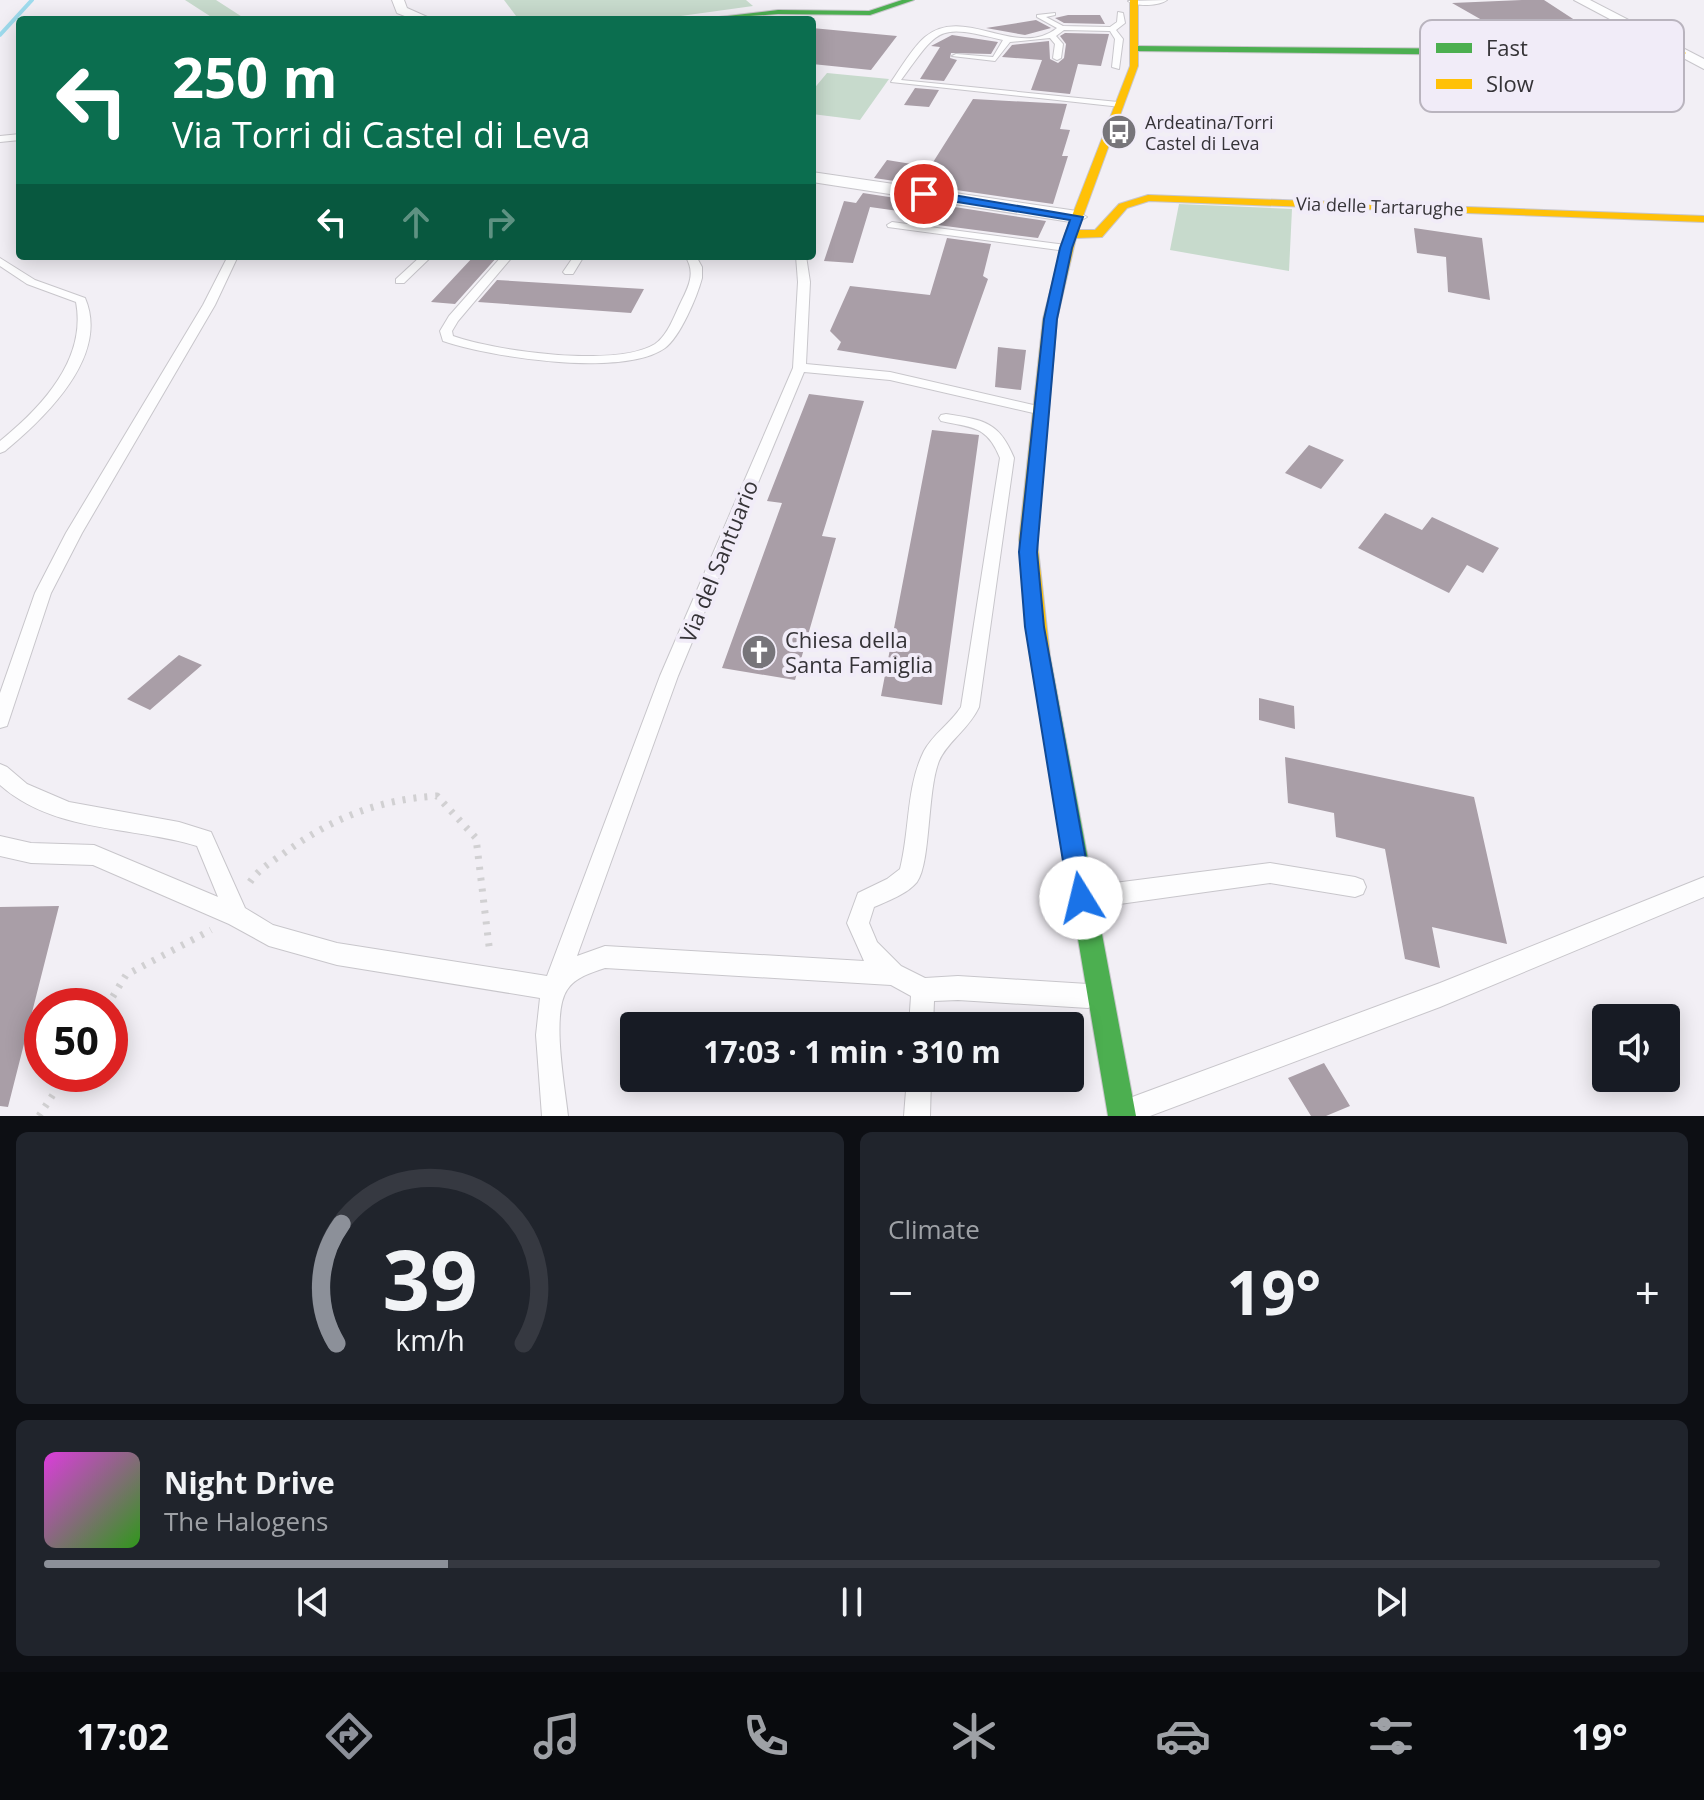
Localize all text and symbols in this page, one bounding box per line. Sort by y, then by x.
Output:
legend [1420,20,1684,112]
text: Fast [1486,32,1528,62]
text: 250 m [172,38,338,114]
icon: left [40,48,144,152]
text: Slow [1486,68,1534,98]
text: Via Torri di Castel di Leva [172,110,591,159]
place label: Ardeatina/Torri Castel di Leva [1145,110,1273,155]
bus stop icon: Ardeatina/Torri Castel di Leva [1100,113,1138,151]
pin [890,160,958,228]
icon: arrive [902,172,946,216]
street label: Via delle Tartarughe [1296,191,1464,221]
icon: left [310,200,354,244]
icon: ahead [394,200,438,244]
icon: right [478,200,522,244]
street label: Via del Santuario [672,475,764,647]
place label: Chiesa della Santa Famiglia [785,624,933,679]
church icon: Chiesa della Santa Famiglia [740,633,778,671]
position arrow [1039,856,1123,940]
speed limit sign: 50 [24,988,128,1092]
map controls [1592,1004,1680,1092]
button: sound [1592,1004,1680,1092]
text: 17:03 · 1 min · 310 m [703,1031,1001,1072]
text: Climate [888,1211,980,1247]
text: 39 [382,1221,478,1334]
text: 19° [1227,1251,1321,1333]
text: − [888,1262,913,1322]
text: + [1635,1262,1660,1322]
text: km/h [395,1320,465,1359]
text: Night Drive [164,1462,335,1503]
text: The Halogens [164,1503,329,1539]
icon: previous [291,1580,335,1624]
icon: pause [830,1580,874,1624]
icon: next [1369,1580,1413,1624]
icon: directions [321,1708,377,1764]
icon: music [529,1708,585,1764]
icon: phone [738,1708,794,1764]
icon: climate [946,1708,1002,1764]
icon: car [1155,1708,1211,1764]
icon: filters [1363,1708,1419,1764]
text: 17:02 [76,1712,169,1761]
text: 19° [1571,1712,1628,1761]

